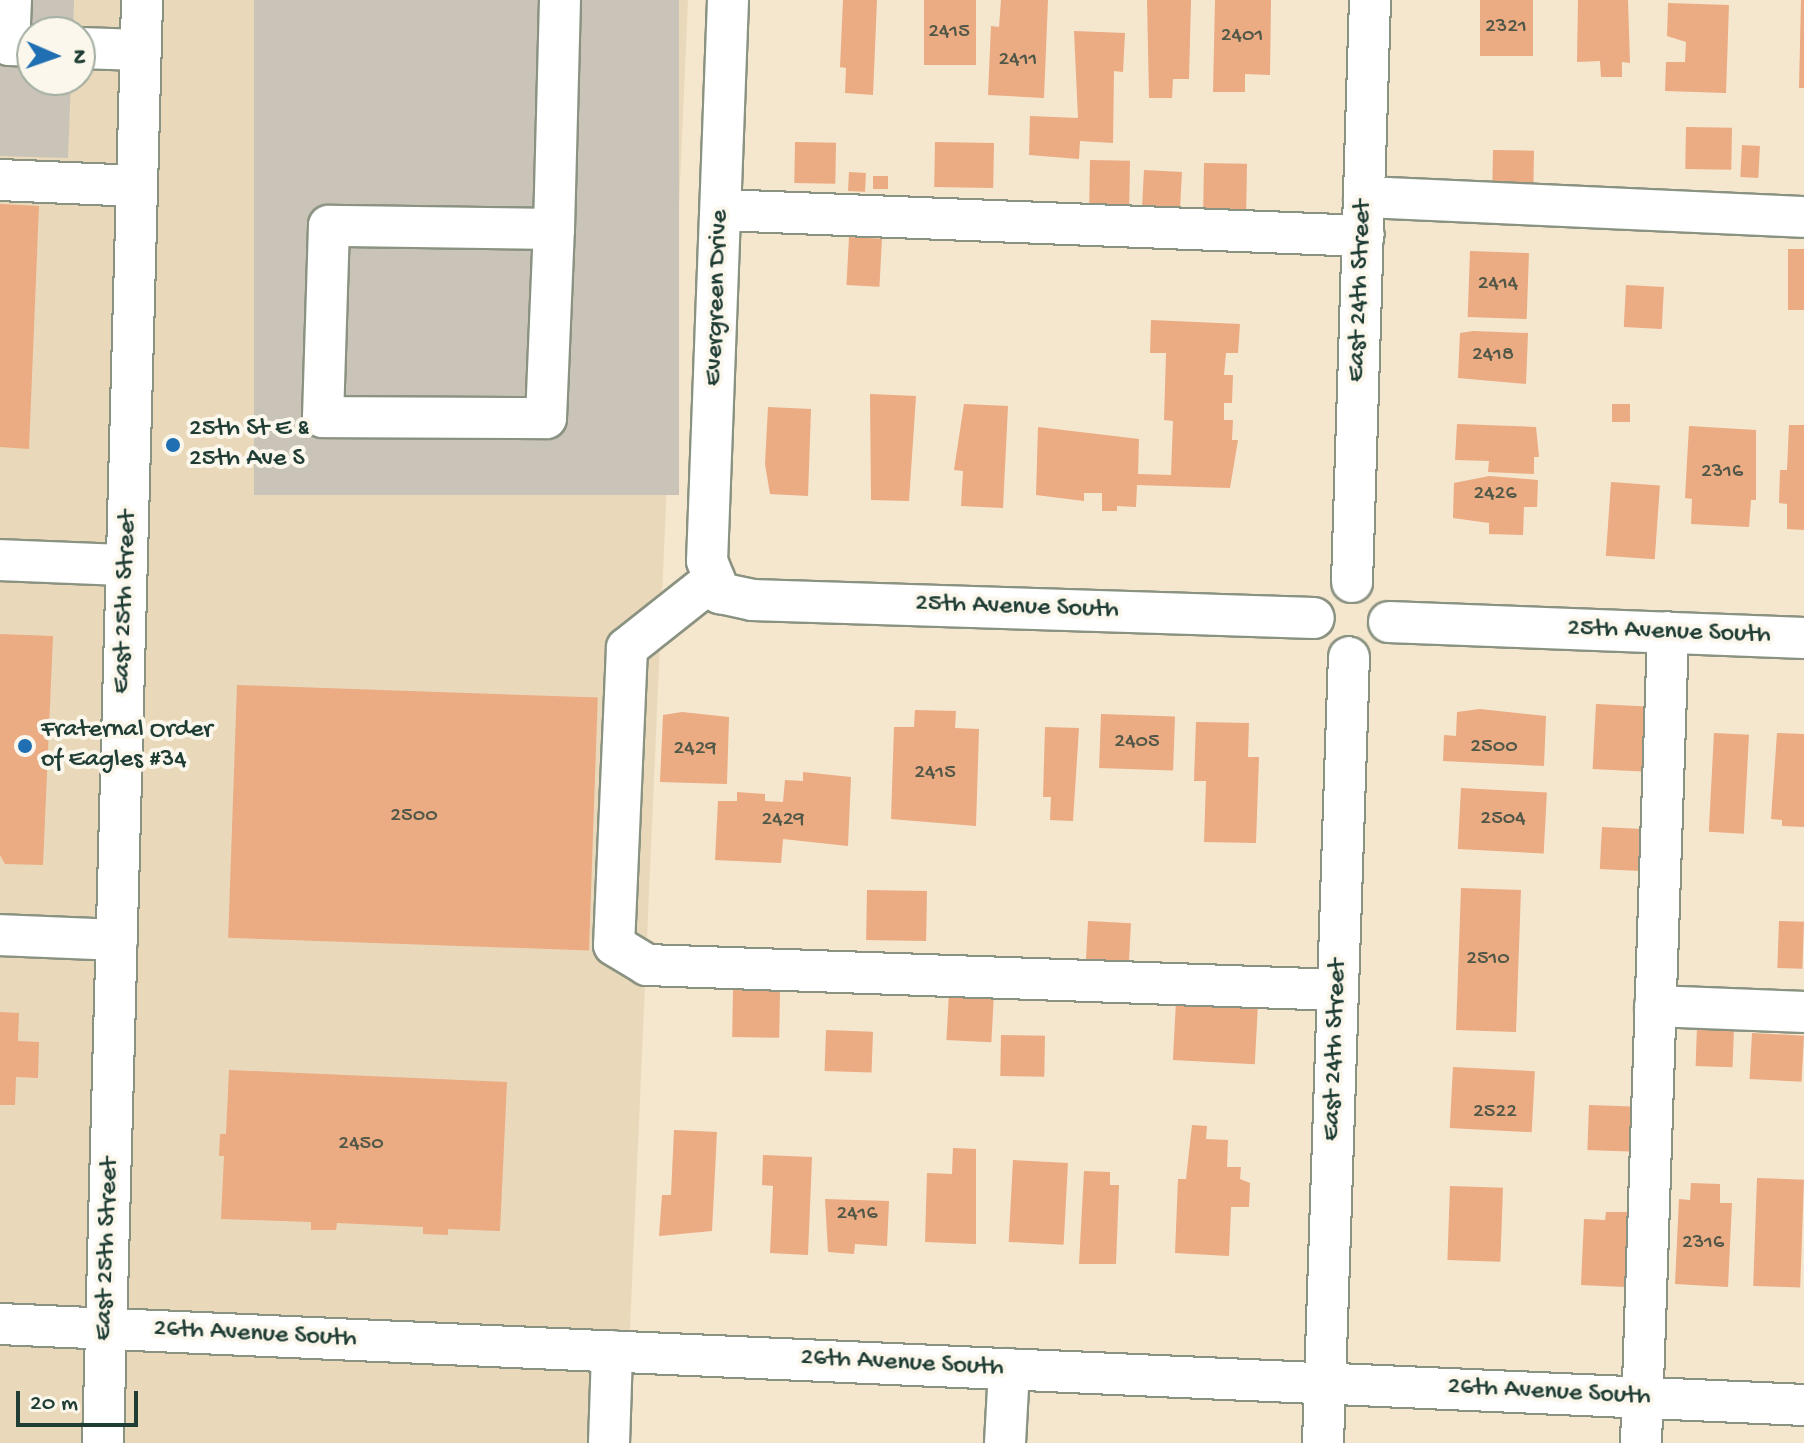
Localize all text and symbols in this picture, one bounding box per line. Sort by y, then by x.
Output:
house number: 2321 [1485,15,1527,41]
north arrow [16,16,96,96]
house number: 2415 [928,20,970,46]
house number: 2401 [1221,24,1263,50]
house number: 2411 [999,48,1037,74]
text: N [65,49,91,64]
street label: East 24th Street [1342,199,1380,383]
street label: Evergreen Drive [699,209,737,387]
house number: 2414 [1478,272,1518,298]
house number: 2418 [1472,343,1514,369]
place label: 25th St E & 25th Ave S [189,414,309,476]
marker: 25th St E & 25th Ave S [164,436,182,454]
house number: 2316 [1701,460,1743,486]
house number: 2426 [1473,482,1517,508]
street label: East 25th Street [107,510,145,694]
street label: 25th Avenue South [915,589,1119,627]
street label: 25th Avenue South [1567,614,1771,652]
place label: Fraternal Order of Eagles #34 [41,715,213,776]
house number: 2405 [1114,730,1160,756]
house number: 2500 [1470,735,1518,761]
marker: Fraternal Order of Eagles #34 [16,737,34,755]
house number: 2429 [673,737,717,763]
house number: 2415 [914,761,956,787]
house number: 2500 [390,804,438,830]
house number: 2504 [1480,807,1526,833]
house number: 2429 [761,808,805,834]
house number: 2510 [1466,947,1510,973]
street label: East 24th Street [1317,958,1355,1142]
house number: 2522 [1473,1100,1517,1126]
house number: 2450 [338,1132,384,1158]
street label: East 25th Street [89,1157,127,1341]
house number: 2416 [836,1202,878,1228]
house number: 2316 [1682,1231,1724,1257]
street label: 26th Avenue South [153,1314,357,1356]
street label: 26th Avenue South [800,1343,1004,1385]
street label: 26th Avenue South [1447,1372,1651,1414]
scale bar [20,1375,142,1425]
text: 20 m [30,1390,78,1419]

